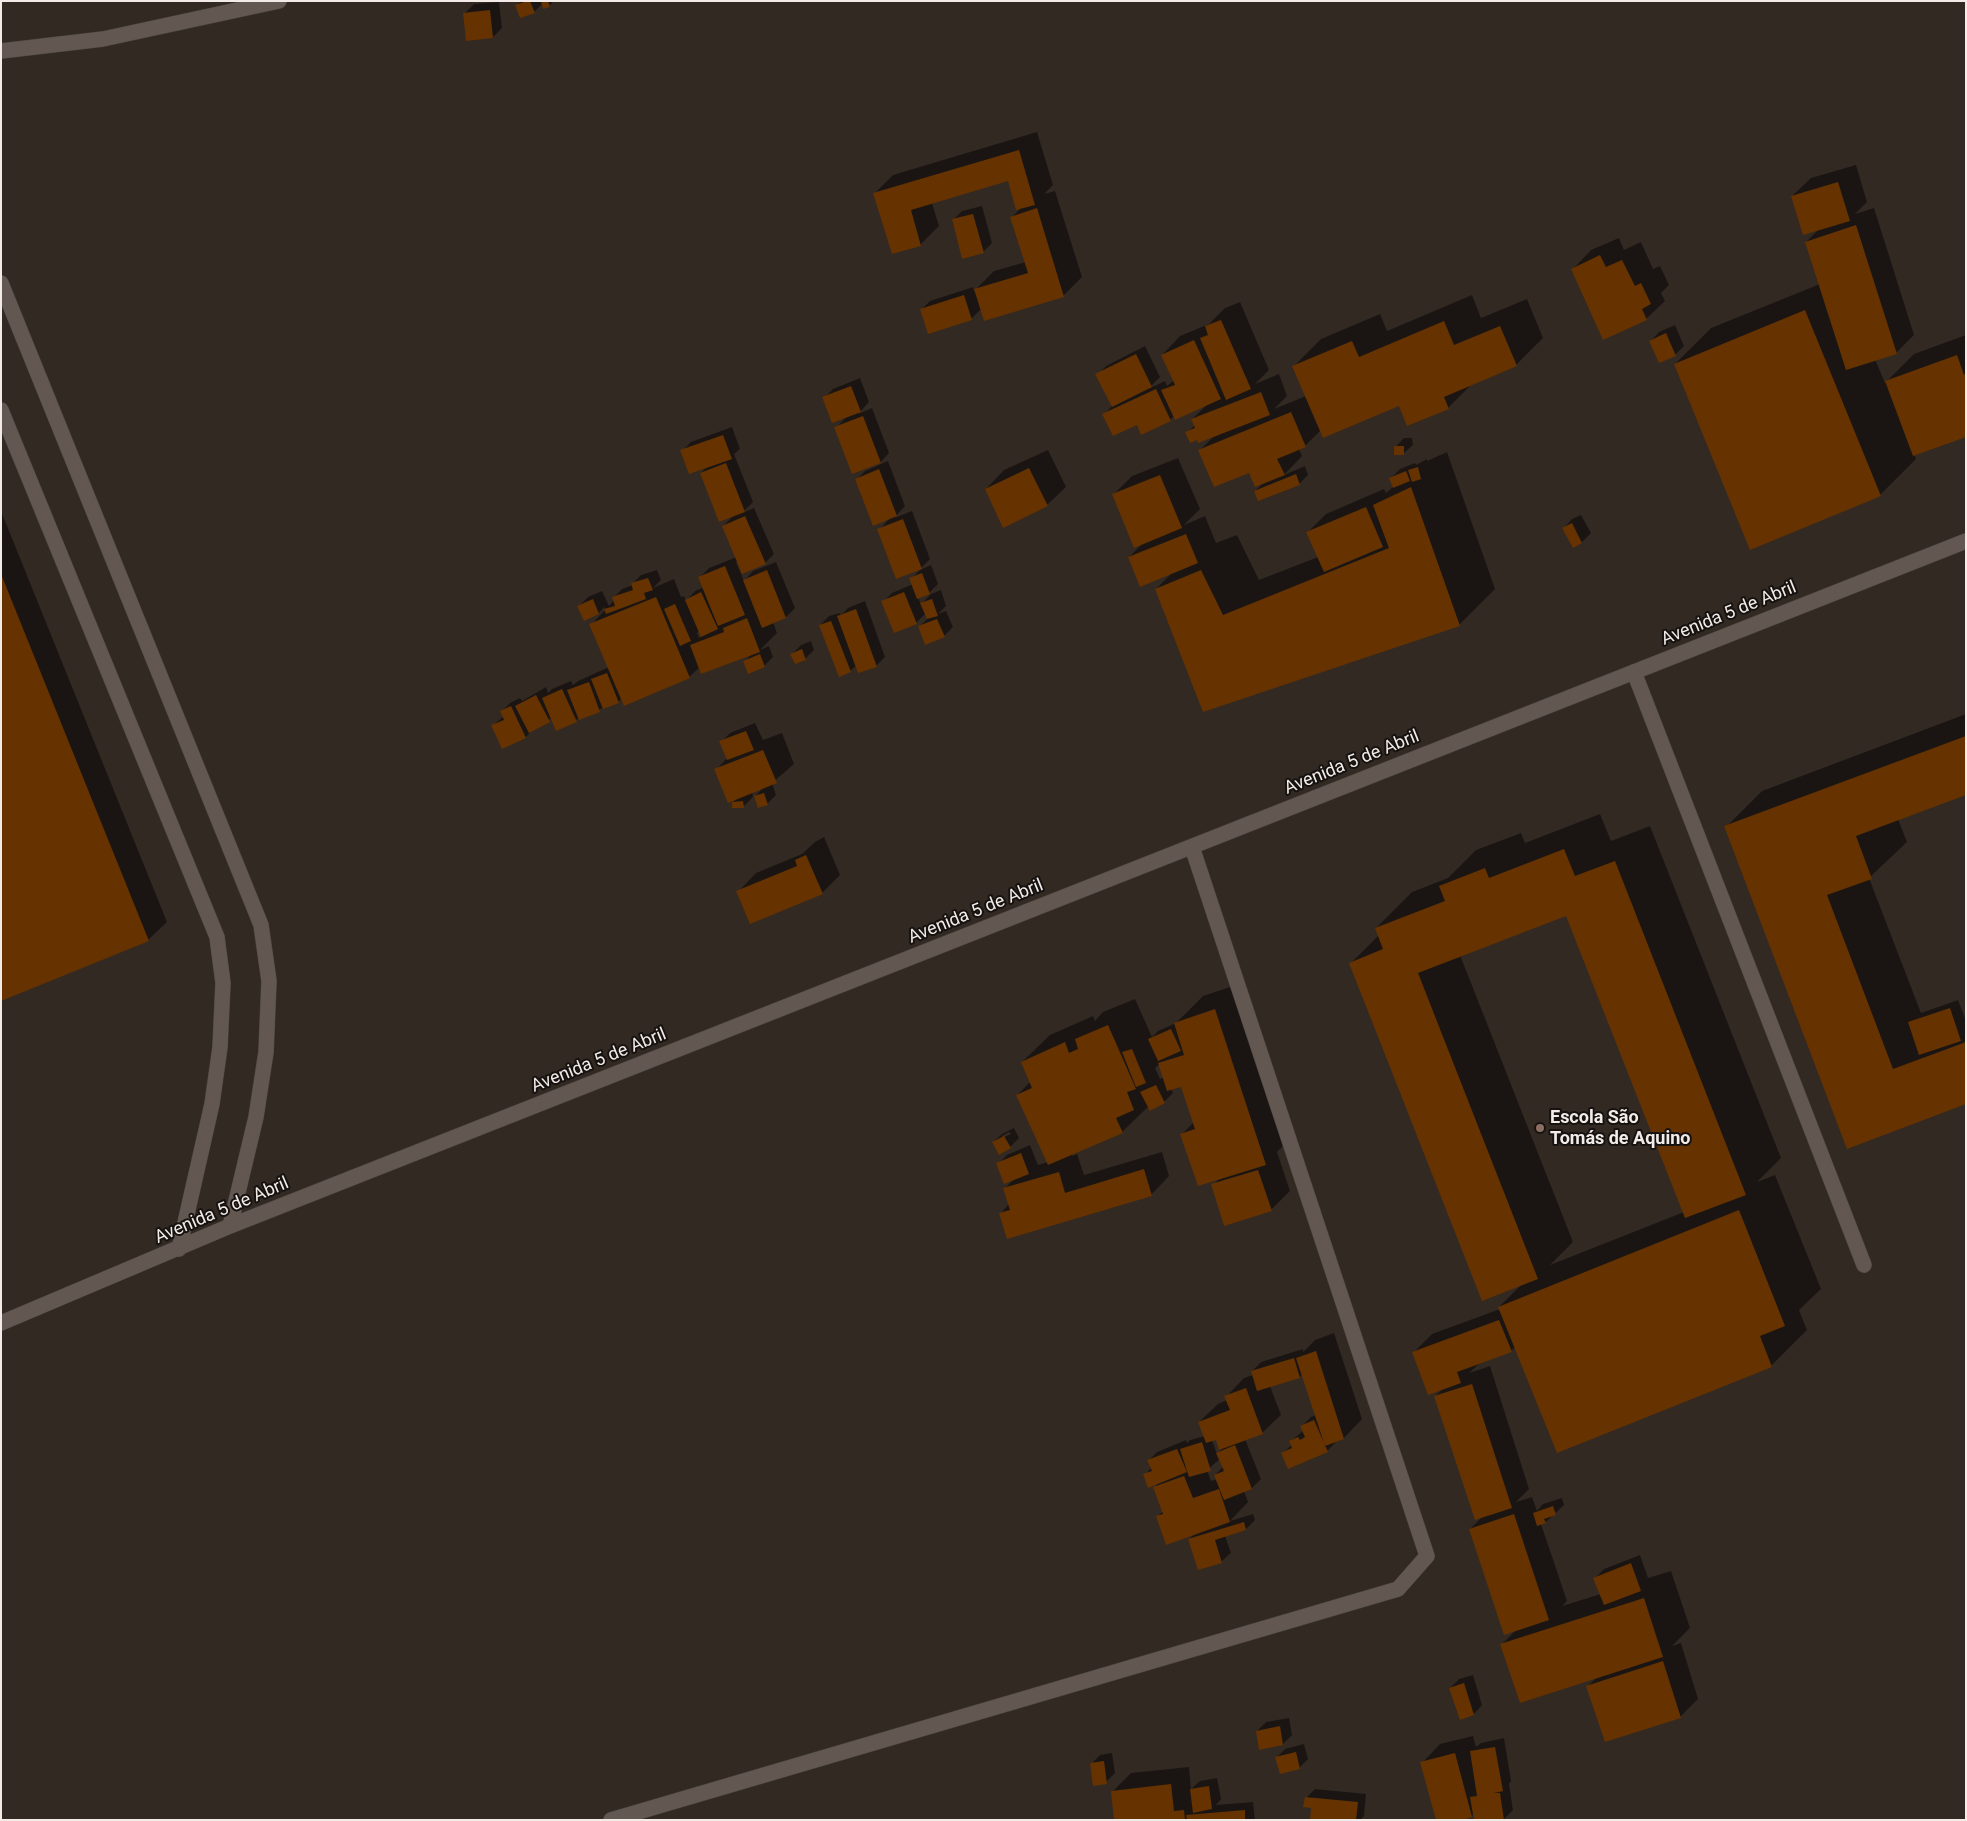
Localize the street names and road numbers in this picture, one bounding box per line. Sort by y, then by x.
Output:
street label: Avenida 5 de Abril [1658,577,1800,651]
street label: Avenida 5 de Abril [1281,726,1423,800]
street label: Avenida 5 de Abril [905,875,1047,949]
street label: Avenida 5 de Abril [528,1024,670,1098]
street label: Avenida 5 de Abril [152,1173,292,1249]

